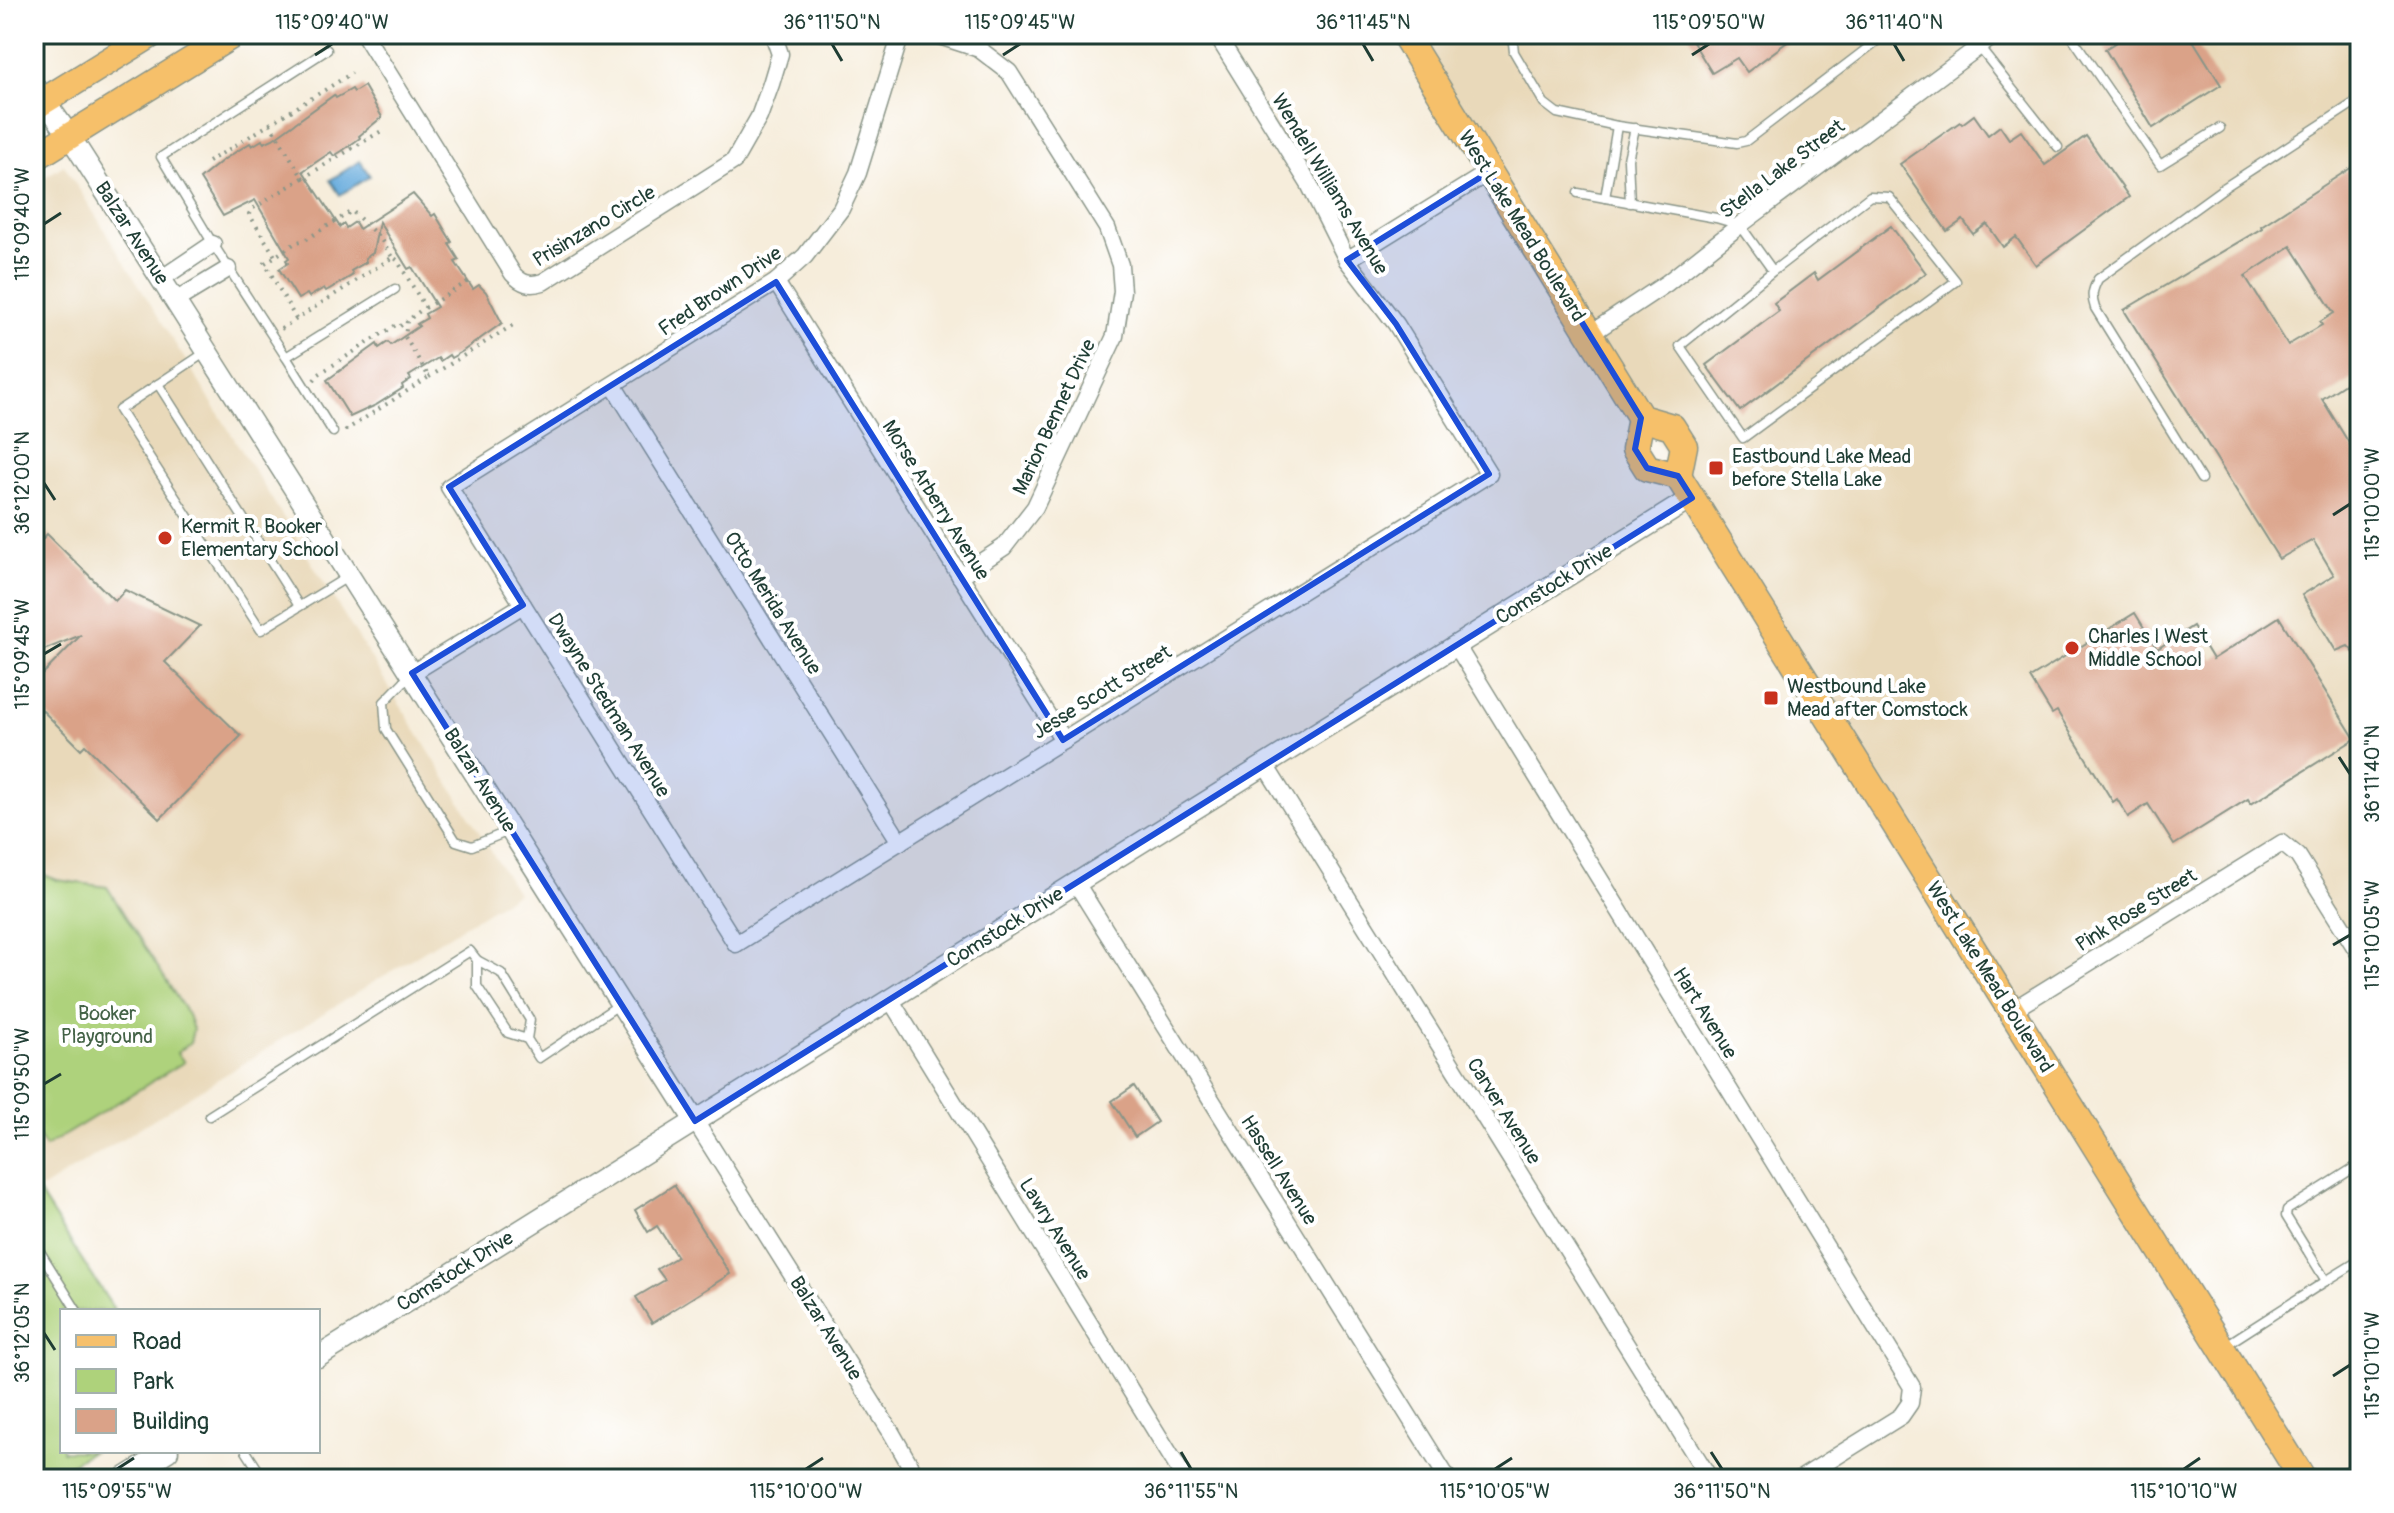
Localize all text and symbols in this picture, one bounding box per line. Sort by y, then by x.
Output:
text: 115°09'40"W [275,10,389,35]
text: 36°11'50"N [783,10,881,35]
text: 115°09'45"W [965,10,1075,35]
text: 36°11'45"N [1315,10,1411,35]
text: 115°09'50"W [1653,10,1765,35]
text: 36°11'40"N [1845,10,1943,35]
street label: Wendell Williams Avenue [1266,89,1394,279]
street label: Stella Lake Street [1715,113,1850,224]
street label: West Lake Mead Boulevard [1453,126,1591,326]
text: 115°09'40"W [10,167,35,281]
street label: Balzar Avenue [89,177,175,289]
street label: Prisinzano Circle [528,179,660,272]
street label: Fred Brown Drive [654,241,786,341]
street label: Marion Bennet Drive [1007,335,1101,499]
street label: Morse Arberry Avenue [877,415,995,585]
text: 36°12'00"N [10,431,35,535]
place label: Eastbound Lake Mead before Stella Lake [1732,444,1911,492]
text: 115°10'00"W [2360,447,2385,561]
marker: Eastbound Lake Mead before Stella Lake [1707,459,1725,477]
place label: Kermit R. Booker Elementary School [181,514,339,562]
street label: Otto Merida Avenue [719,527,827,679]
marker: Kermit R. Booker Elementary School [156,529,174,547]
street label: Comstock Drive [1491,538,1617,630]
text: 115°09'45"W [10,599,35,709]
street label: Dwayne Stedman Avenue [542,608,676,802]
place label: Charles I West Middle School [2088,624,2209,672]
street label: Jesse Scott Street [1028,639,1177,745]
marker: Charles I West Middle School [2063,639,2081,657]
place label: Westbound Lake Mead after Comstock [1787,674,1968,722]
marker: Westbound Lake Mead after Comstock [1762,689,1780,707]
street label: Balzar Avenue [438,723,522,837]
text: 36°11'40"N [2360,725,2385,823]
street label: Pink Rose Street [2071,862,2202,957]
street label: West Lake Mead Boulevard [1921,877,2059,1077]
text: 115°10'05"W [2360,880,2385,990]
street label: Comstock Drive [942,881,1068,973]
street label: Hart Avenue [1667,963,1743,1063]
park label: Booker Playground [61,1001,153,1049]
text: 115°09'50"W [10,1028,35,1140]
street label: Carver Avenue [1461,1053,1547,1169]
street label: Hassell Avenue [1235,1110,1323,1230]
street label: Lawry Avenue [1014,1173,1096,1285]
street label: Comstock Drive [392,1225,518,1317]
street label: Balzar Avenue [784,1271,868,1385]
text: 36°12'05"N [10,1283,35,1383]
legend [60,1309,320,1453]
text: 115°10'10"W [2360,1311,2385,1419]
text: Road [132,1327,182,1356]
text: Park [132,1367,174,1396]
text: Building [132,1407,209,1436]
text: 115°09'55"W [62,1479,172,1504]
text: 115°10'00"W [749,1479,863,1504]
text: 36°11'55"N [1144,1479,1238,1504]
text: 115°10'05"W [1440,1479,1550,1504]
text: 36°11'50"N [1673,1479,1771,1504]
text: 115°10'10"W [2130,1479,2238,1504]

